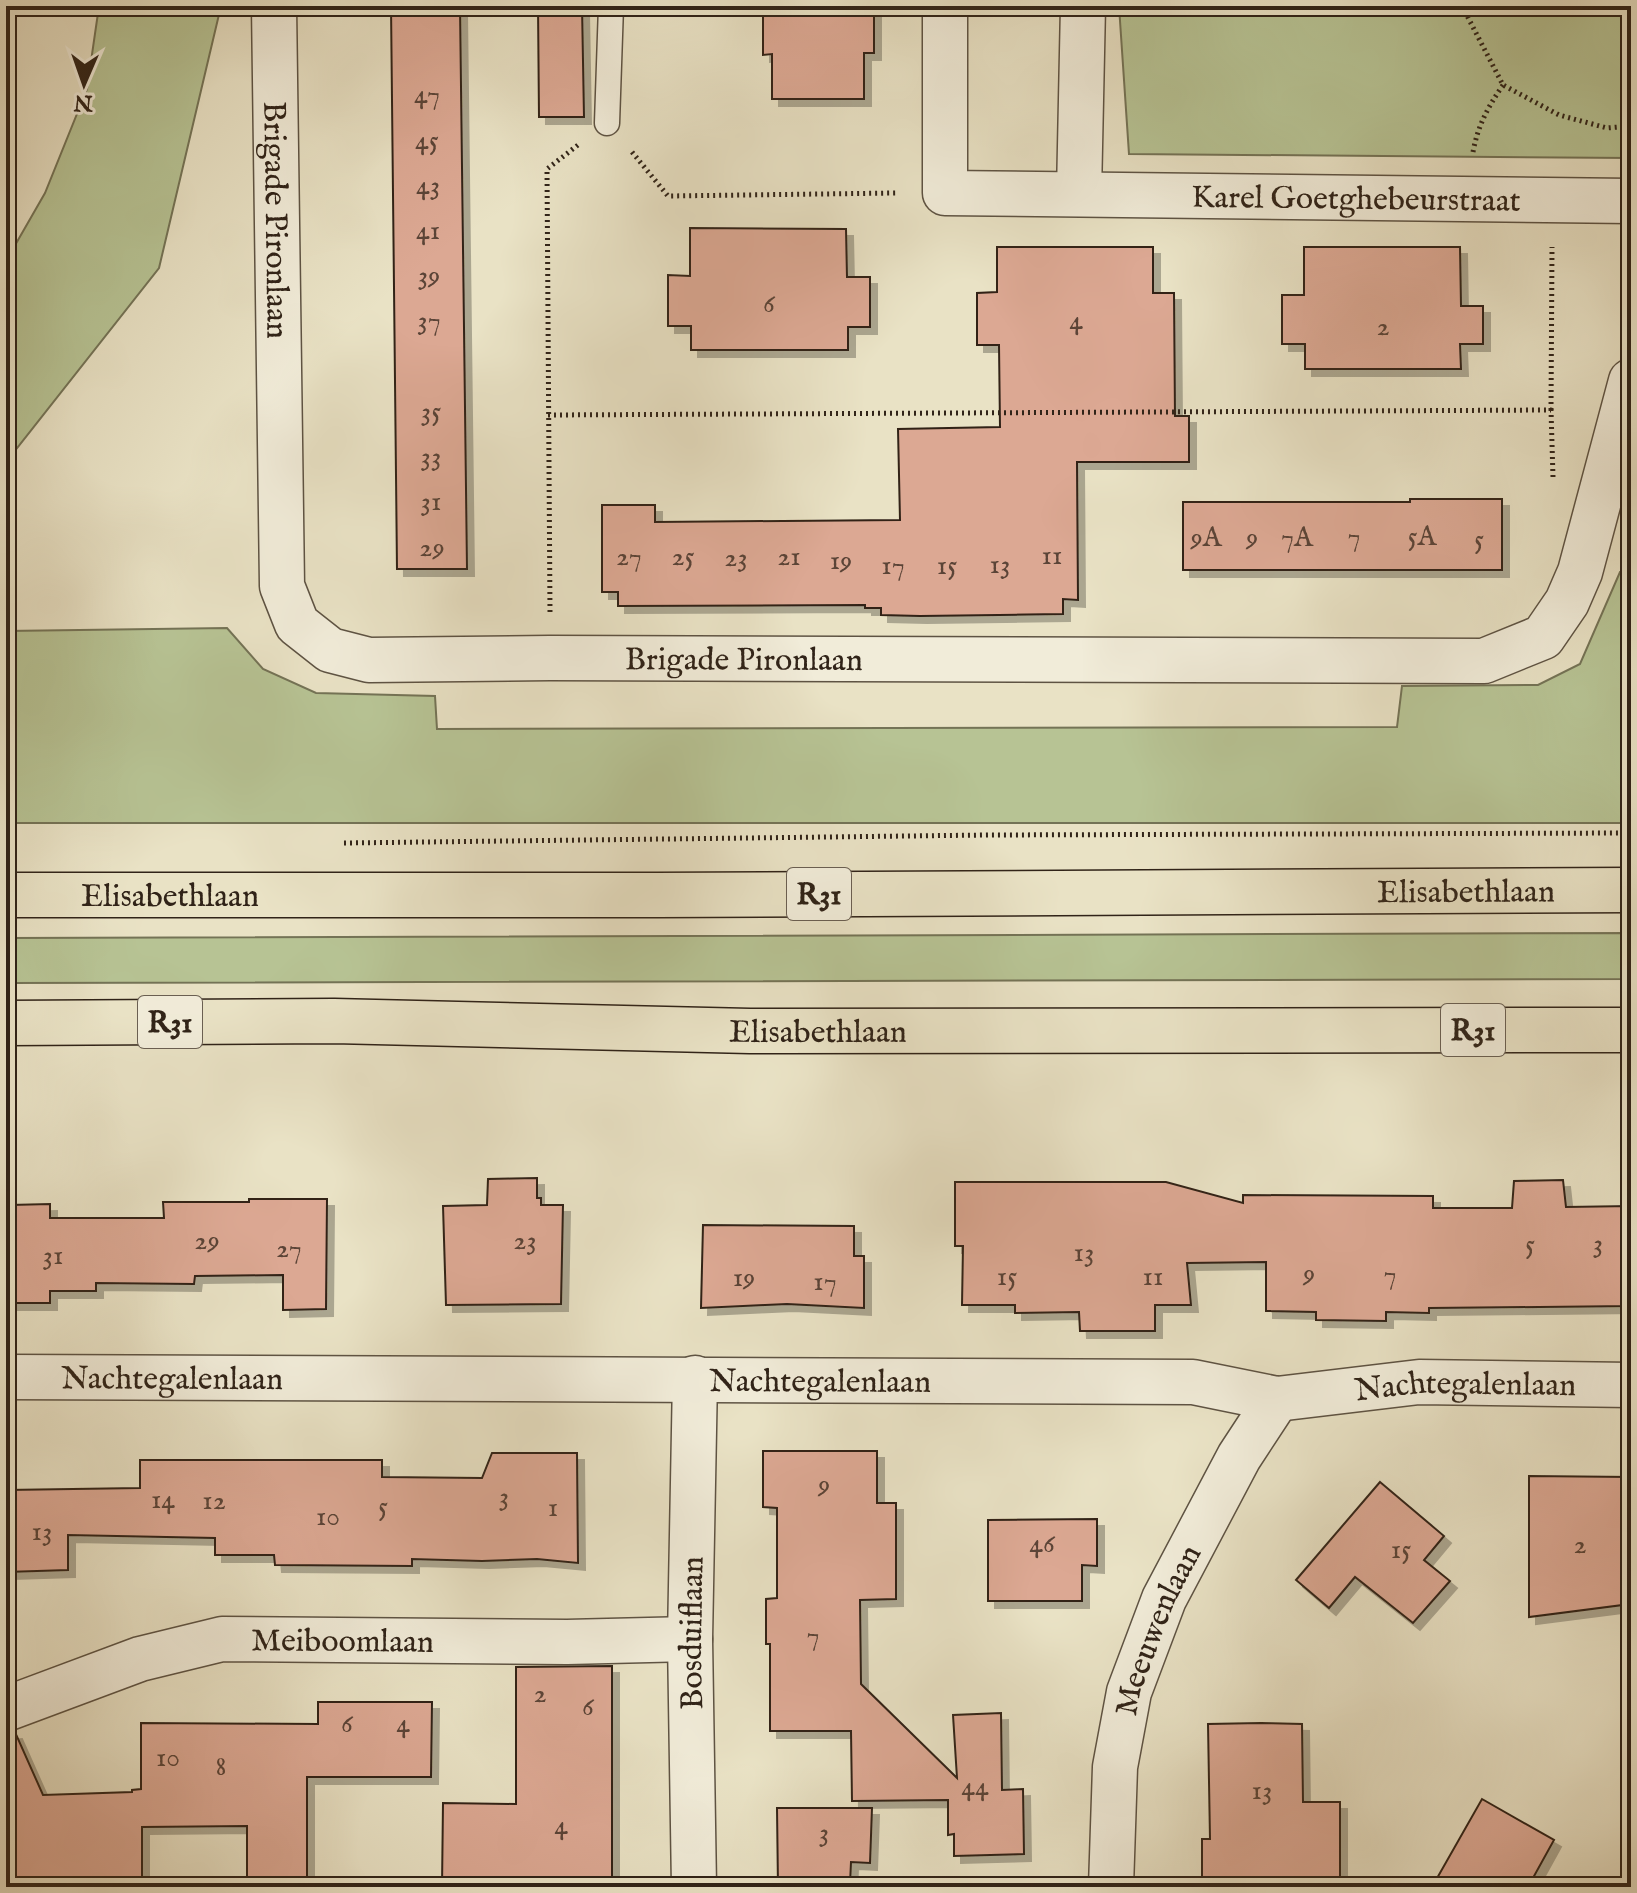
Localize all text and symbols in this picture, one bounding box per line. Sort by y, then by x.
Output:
north arrow [44,44,124,124]
house number: 47 [414,78,440,113]
text: N [73,88,94,116]
street label: Brigade Pironlaan [252,101,297,339]
house number: 45 [415,124,439,159]
house number: 43 [416,169,440,204]
street label: Karel Goetghebeurstraat [1191,178,1521,223]
house number: 41 [416,214,440,249]
house number: 39 [418,259,440,294]
house number: 6 [763,287,776,322]
house number: 37 [417,304,441,339]
house number: 4 [1069,304,1083,339]
house number: 2 [1376,310,1390,345]
house number: 35 [421,395,441,430]
house number: 33 [421,440,441,475]
house number: 31 [421,485,441,520]
house number: 7 [1347,520,1361,555]
house number: 5A [1407,520,1438,555]
house number: 9A [1189,521,1223,556]
house number: 9 [1245,521,1258,556]
house number: 7A [1281,521,1314,556]
house number: 5 [1474,523,1484,558]
house number: 29 [419,531,445,566]
house number: 11 [1042,539,1062,574]
house number: 27 [616,540,642,575]
house number: 25 [671,540,695,575]
house number: 21 [777,540,801,575]
house number: 23 [724,541,748,576]
house number: 19 [830,544,852,579]
house number: 13 [990,548,1010,583]
house number: 17 [881,549,905,584]
house number: 15 [937,549,957,584]
street label: Brigade Pironlaan [625,640,863,682]
road number: R31 [787,868,851,920]
street label: Elisabethlaan [1377,872,1555,914]
street label: Elisabethlaan [81,877,259,918]
road number: R31 [138,996,202,1048]
road number: R31 [1441,1004,1505,1056]
street label: Elisabethlaan [728,1012,907,1054]
house number: 29 [194,1224,220,1259]
house number: 23 [513,1224,537,1259]
house number: 3 [1593,1227,1603,1262]
house number: 5 [1525,1228,1535,1263]
house number: 27 [276,1232,302,1267]
house number: 13 [1074,1236,1094,1271]
house number: 31 [43,1239,63,1274]
house number: 9 [1302,1257,1315,1292]
house number: 7 [1383,1258,1397,1293]
house number: 15 [997,1260,1017,1295]
house number: 11 [1143,1260,1163,1295]
house number: 19 [733,1261,755,1296]
house number: 17 [813,1265,837,1300]
street label: Nachtegalenlaan [61,1359,283,1401]
street label: Nachtegalenlaan [709,1362,931,1404]
street label: Nachtegalenlaan [1353,1363,1577,1413]
house number: 9 [817,1468,830,1503]
house number: 3 [499,1480,509,1515]
house number: 14 [151,1483,175,1518]
house number: 12 [202,1484,226,1519]
house number: 5 [378,1490,388,1525]
house number: 1 [548,1491,558,1526]
house number: 10 [316,1500,340,1535]
house number: 13 [32,1515,52,1550]
house number: 46 [1029,1527,1056,1562]
house number: 2 [1573,1528,1587,1563]
house number: 15 [1391,1533,1411,1568]
street label: Meeuwenlaan [1107,1538,1212,1719]
street label: Bosduiflaan [672,1556,715,1710]
house number: 7 [806,1619,820,1654]
street label: Meiboomlaan [251,1621,434,1664]
house number: 2 [533,1677,547,1712]
house number: 6 [582,1690,595,1725]
house number: 6 [341,1707,354,1742]
house number: 4 [396,1707,410,1742]
house number: 10 [156,1741,180,1776]
house number: 8 [216,1750,226,1785]
house number: 44 [961,1770,989,1805]
house number: 13 [1252,1774,1272,1809]
house number: 4 [554,1809,568,1844]
house number: 3 [819,1816,829,1851]

